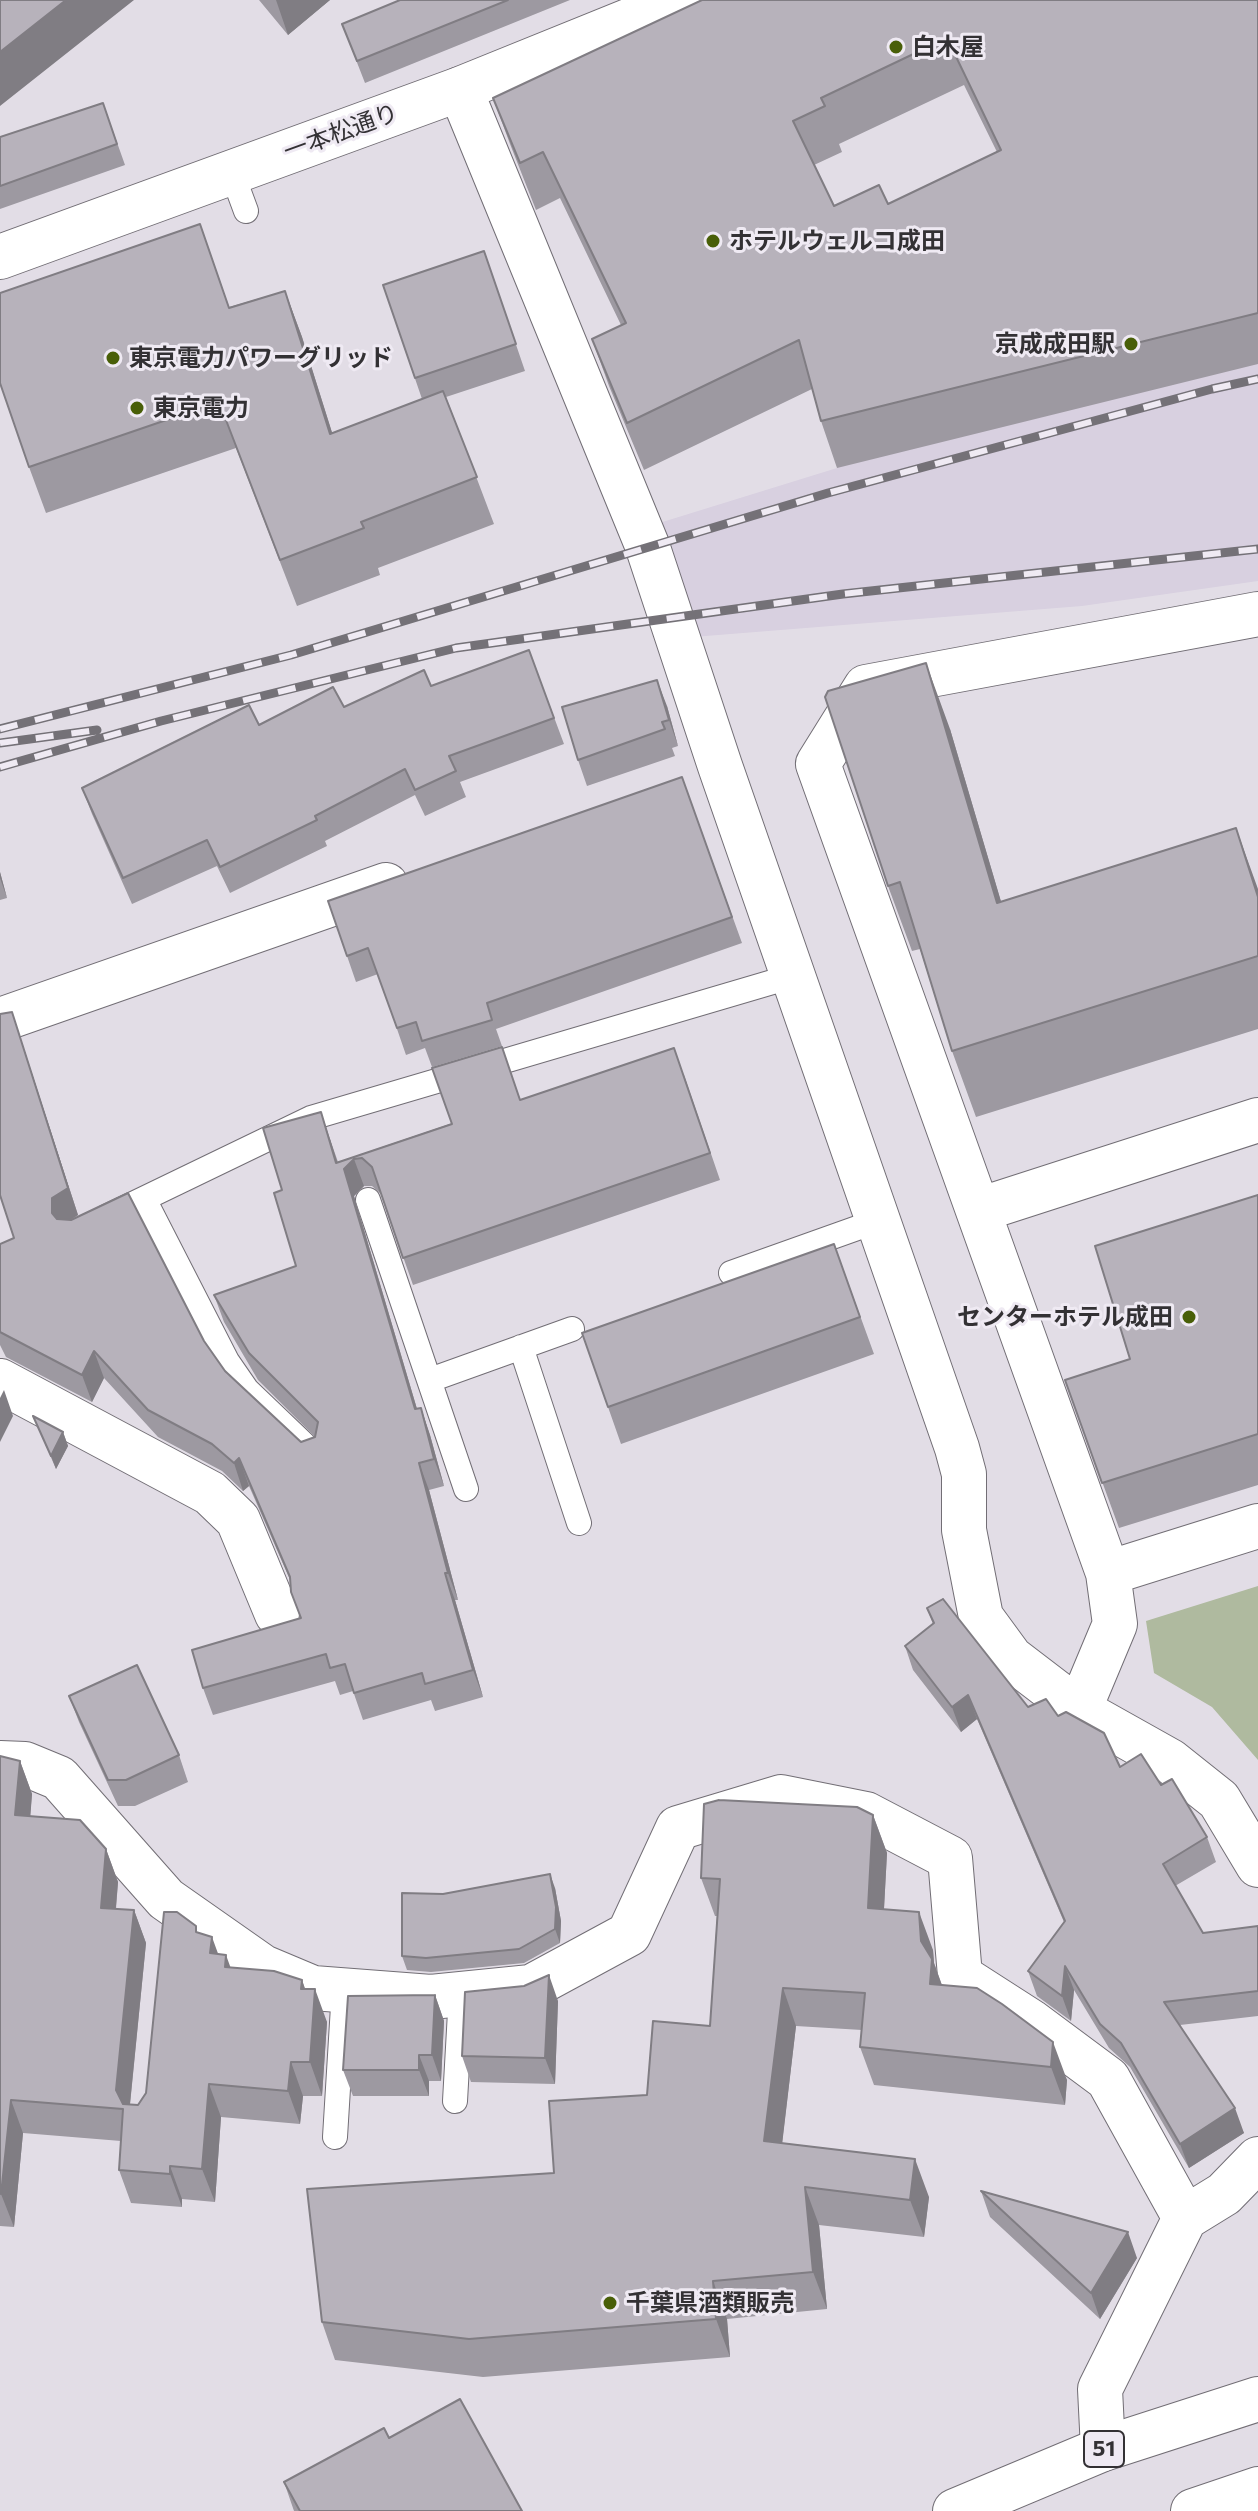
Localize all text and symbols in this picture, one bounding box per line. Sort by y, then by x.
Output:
place label: 白木屋 [912,33,984,61]
marker: 白木屋 [887,38,905,56]
street label: 一本松通り [280,98,402,166]
place label: ホテルウェルコ成田 [729,227,945,255]
marker: ホテルウェルコ成田 [704,232,722,250]
place label: 京成成田駅 [995,330,1115,358]
marker: 京成成田駅 [1122,335,1140,353]
place label: 東京電力パワーグリッド [129,344,393,372]
marker: 東京電力パワーグリッド [104,349,122,367]
place label: 東京電力 [153,394,249,422]
marker: 東京電力 [128,399,146,417]
place label: センターホテル成田 [957,1303,1173,1331]
marker: センターホテル成田 [1180,1308,1198,1326]
place label: 千葉県酒類販売 [626,2289,794,2317]
marker: 千葉県酒類販売 [601,2294,619,2312]
road number: 51 [1084,2431,1124,2467]

